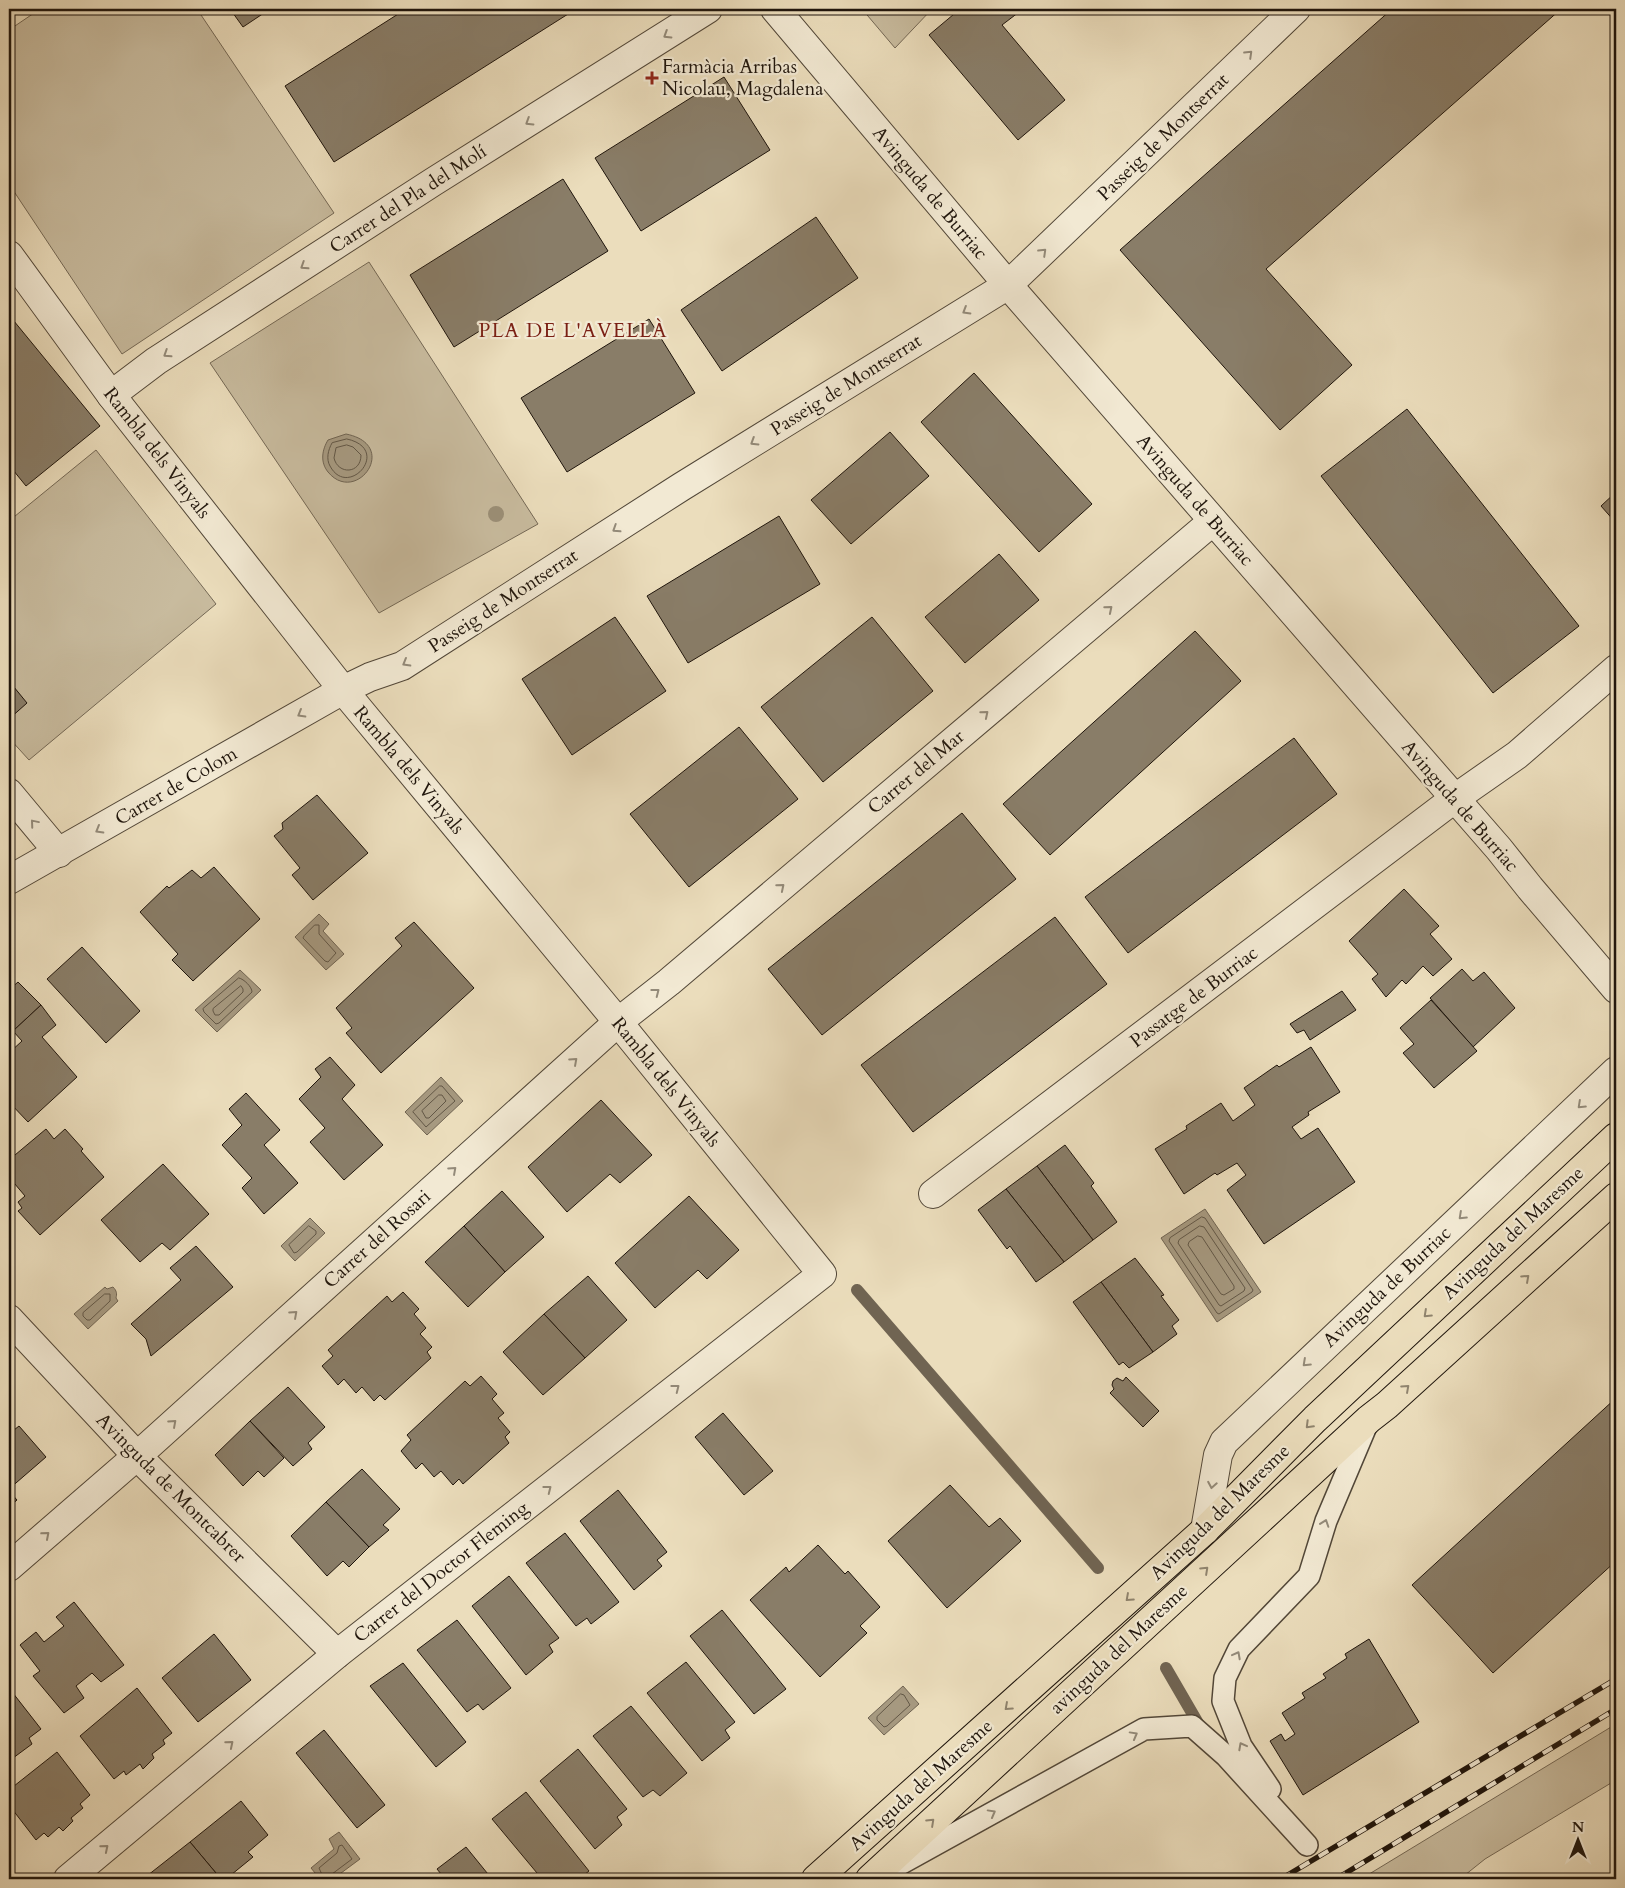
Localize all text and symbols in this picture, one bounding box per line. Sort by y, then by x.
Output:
one-way arrow [663,28,672,38]
one-way arrow [1243,51,1252,60]
place label: Farmàcia Arribas Nicolau, Magdalena [662,54,823,102]
street label: Passeig de Montserrat [1091,67,1235,207]
marker: Farmàcia Arribas Nicolau, Magdalena [646,72,658,84]
one-way arrow [526,115,535,125]
street label: Avinguda de Burriac [866,121,994,266]
street label: Carrer del Pla del Molí [324,138,492,260]
one-way arrow [1037,248,1046,257]
one-way arrow [300,260,310,269]
one-way arrow [963,304,972,314]
district label: PLA DE L'AVELLÀ [479,317,667,344]
street label: Passeig de Montserrat [765,328,927,442]
one-way arrow [164,348,173,357]
street label: Rambla dels Vinyals [97,382,217,524]
street label: Avinguda de Burriac [1130,428,1260,572]
one-way arrow [750,436,759,445]
one-way arrow [613,522,622,532]
street label: Passeig de Montserrat [423,543,583,659]
one-way arrow [1103,607,1112,615]
one-way arrow [402,657,411,667]
street label: Rambla dels Vinyals [348,700,470,840]
one-way arrow [297,708,306,718]
one-way arrow [979,712,988,720]
street label: Carrer del Mar [862,724,970,820]
street label: Avinguda de Burriac [1395,734,1525,878]
street label: Carrer de Colom [110,740,243,832]
one-way arrow [31,820,39,829]
one-way arrow [95,824,104,834]
one-way arrow [775,884,784,893]
street label: Passatge de Burriac [1125,940,1264,1054]
one-way arrow [650,989,659,997]
street label: Rambla dels Vinyals [605,1012,727,1152]
one-way arrow [569,1058,578,1067]
one-way arrow [1577,1099,1586,1108]
street label: Avinguda del Maresme [1436,1160,1590,1306]
one-way arrow [448,1167,457,1176]
street label: Carrer del Rosari [318,1184,436,1294]
one-way arrow [1459,1210,1468,1219]
street label: Avinguda de Burriac [1317,1220,1457,1353]
one-way arrow [1521,1275,1530,1284]
one-way arrow [1424,1308,1433,1317]
one-way arrow [288,1311,297,1320]
one-way arrow [1302,1357,1311,1366]
one-way arrow [670,1385,679,1394]
one-way arrow [1401,1385,1410,1394]
street label: Avinguda de Montcabrer [90,1407,252,1569]
one-way arrow [1305,1419,1314,1428]
one-way arrow [168,1420,177,1429]
street label: Avinguda del Maresme [1144,1438,1296,1586]
one-way arrow [1208,1481,1218,1490]
one-way arrow [542,1486,551,1494]
street label: Carrer del Doctor Fleming [348,1495,534,1649]
one-way arrow [1319,1520,1329,1528]
one-way arrow [40,1532,49,1541]
one-way arrow [1200,1567,1209,1576]
street label: avinguda del Maresme [1044,1578,1194,1720]
one-way arrow [1125,1592,1134,1601]
one-way arrow [1231,1651,1241,1660]
one-way arrow [1004,1701,1013,1710]
street label: Avinguda del Maresme [843,1713,999,1857]
one-way arrow [1129,1731,1138,1741]
one-way arrow [224,1741,233,1749]
one-way arrow [1238,1742,1248,1751]
one-way arrow [987,1809,996,1819]
north arrow [1552,1816,1602,1866]
text: N [1572,1818,1584,1837]
one-way arrow [926,1819,935,1828]
one-way arrow [100,1845,109,1854]

